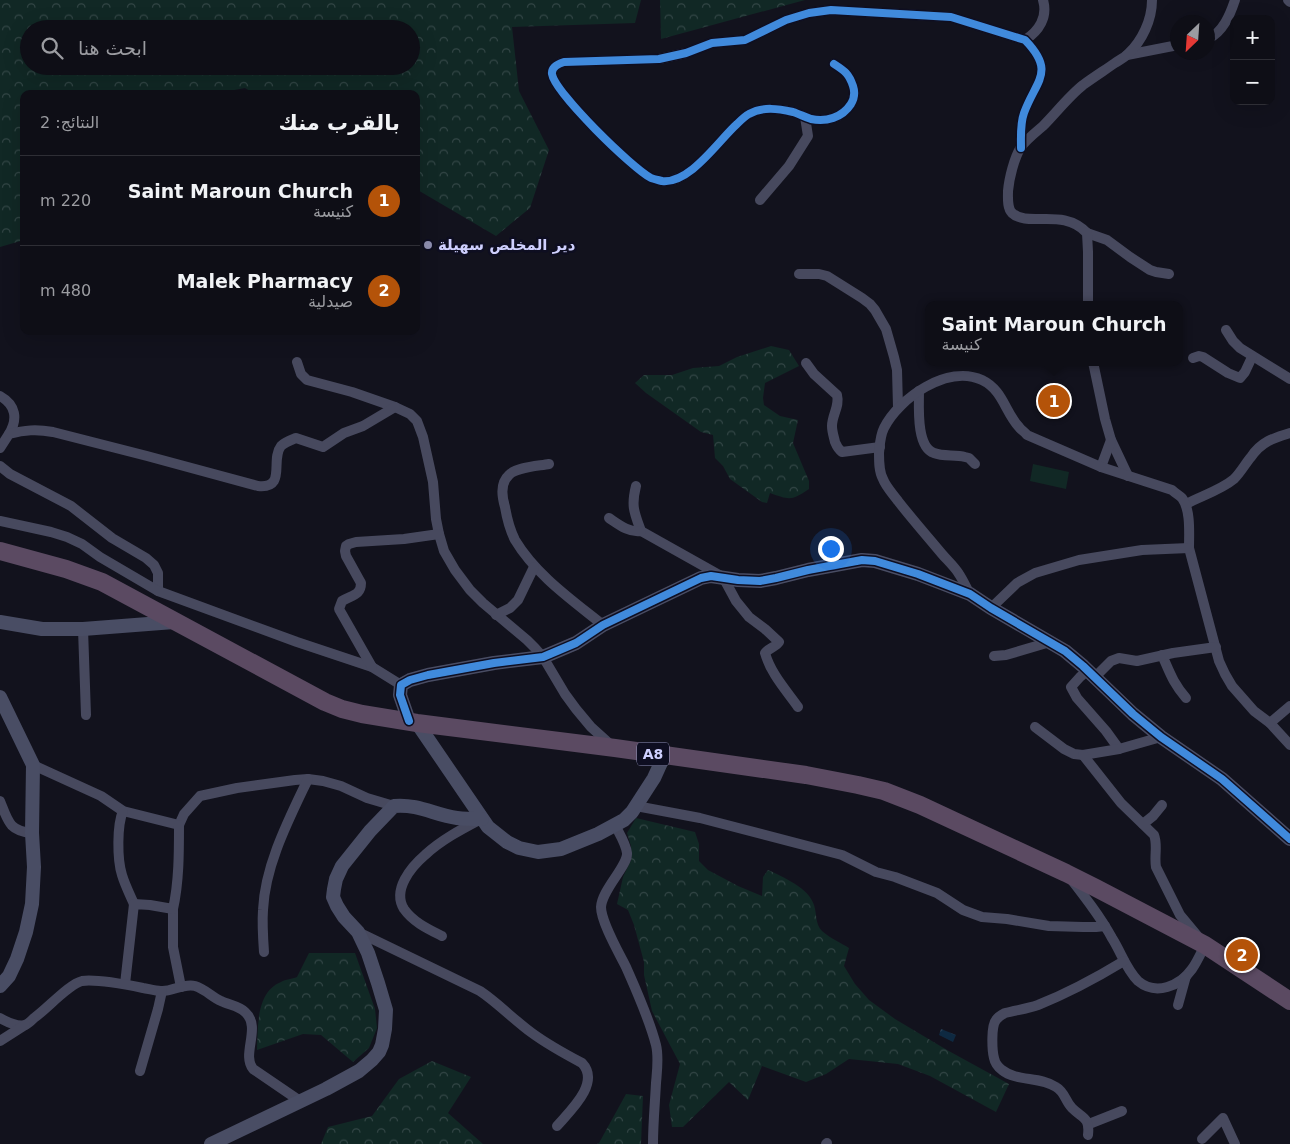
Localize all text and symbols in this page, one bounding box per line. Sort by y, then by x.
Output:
north arrow [1170,15,1215,60]
map controls [1230,15,1275,105]
button: + [1230,15,1275,60]
search box [20,20,420,75]
icon: search [38,34,66,62]
text: ابحث هنا [78,37,147,59]
button: − [1230,60,1275,105]
text: بالقرب منك [279,111,400,135]
text: النتائج: 2 [40,113,99,132]
text: Saint Maroun Church [128,180,353,202]
text: 220 m [40,191,91,210]
text: 1 [378,191,390,210]
text: كنيسة [313,202,353,221]
place label: دير المخلص سهيلة [438,236,576,254]
marker: دير المخلص سهيلة [422,239,434,251]
text: Malek Pharmacy [177,270,353,292]
text: 480 m [40,281,91,300]
text: 2 [378,281,390,300]
text: صيدلية [308,292,353,311]
popup [925,301,1183,366]
text: Saint Maroun Church [941,313,1167,335]
text: كنيسة [941,335,982,354]
pin: 1 [1038,382,1070,420]
your location [818,536,844,562]
road number: A8 [637,742,669,766]
pin: 2 [1226,936,1258,974]

